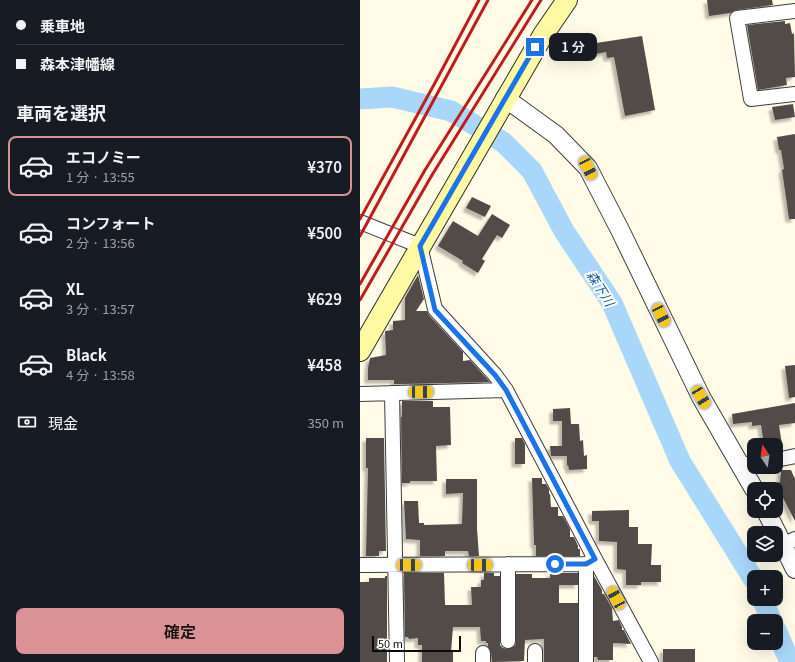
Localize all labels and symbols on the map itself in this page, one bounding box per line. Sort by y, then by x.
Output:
callout: 1 分 [549,33,597,61]
route end [526,38,544,56]
car [577,155,599,181]
water label: 森下川 [583,266,620,311]
car [650,302,672,328]
car [690,384,712,410]
car [409,386,433,398]
north arrow [747,438,783,474]
route start [546,555,564,573]
car [397,559,421,571]
car [468,559,492,571]
car [605,585,627,611]
scale bar [372,634,461,653]

